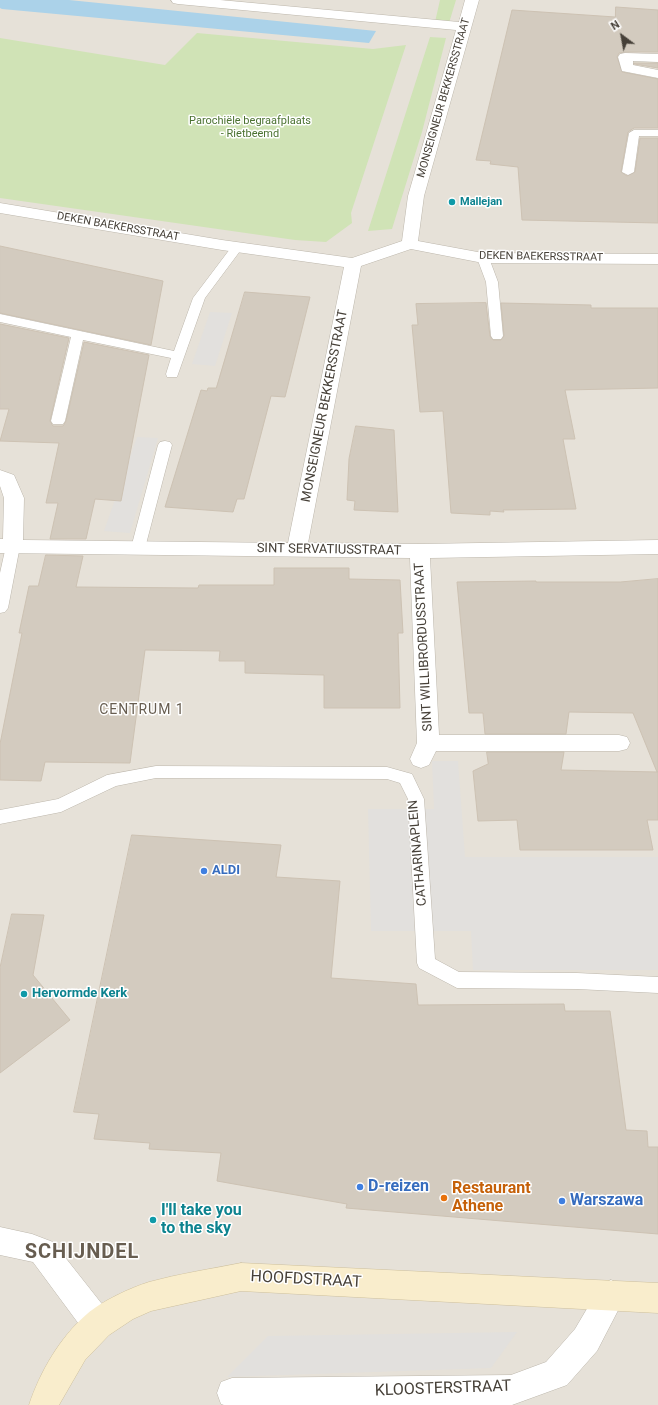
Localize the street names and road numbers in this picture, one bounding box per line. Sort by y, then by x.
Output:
street label: MONSEIGNEUR BEKKERSSTRAAT [415,17,473,179]
street label: DEKEN BAEKERSSTRAAT [56,210,180,244]
street label: DEKEN BAEKERSSTRAAT [479,249,603,265]
street label: MONSEIGNEUR BEKKERSSTRAAT [299,308,351,504]
street label: SINT SERVATIUSSTRAAT [257,541,401,559]
street label: SINT WILLIBRORDUSSTRAAT [412,562,436,732]
street label: CATHARINAPLEIN [406,799,430,907]
street label: HOOFDSTRAAT [250,1268,362,1292]
street label: KLOOSTERSTRAAT [374,1377,512,1401]

